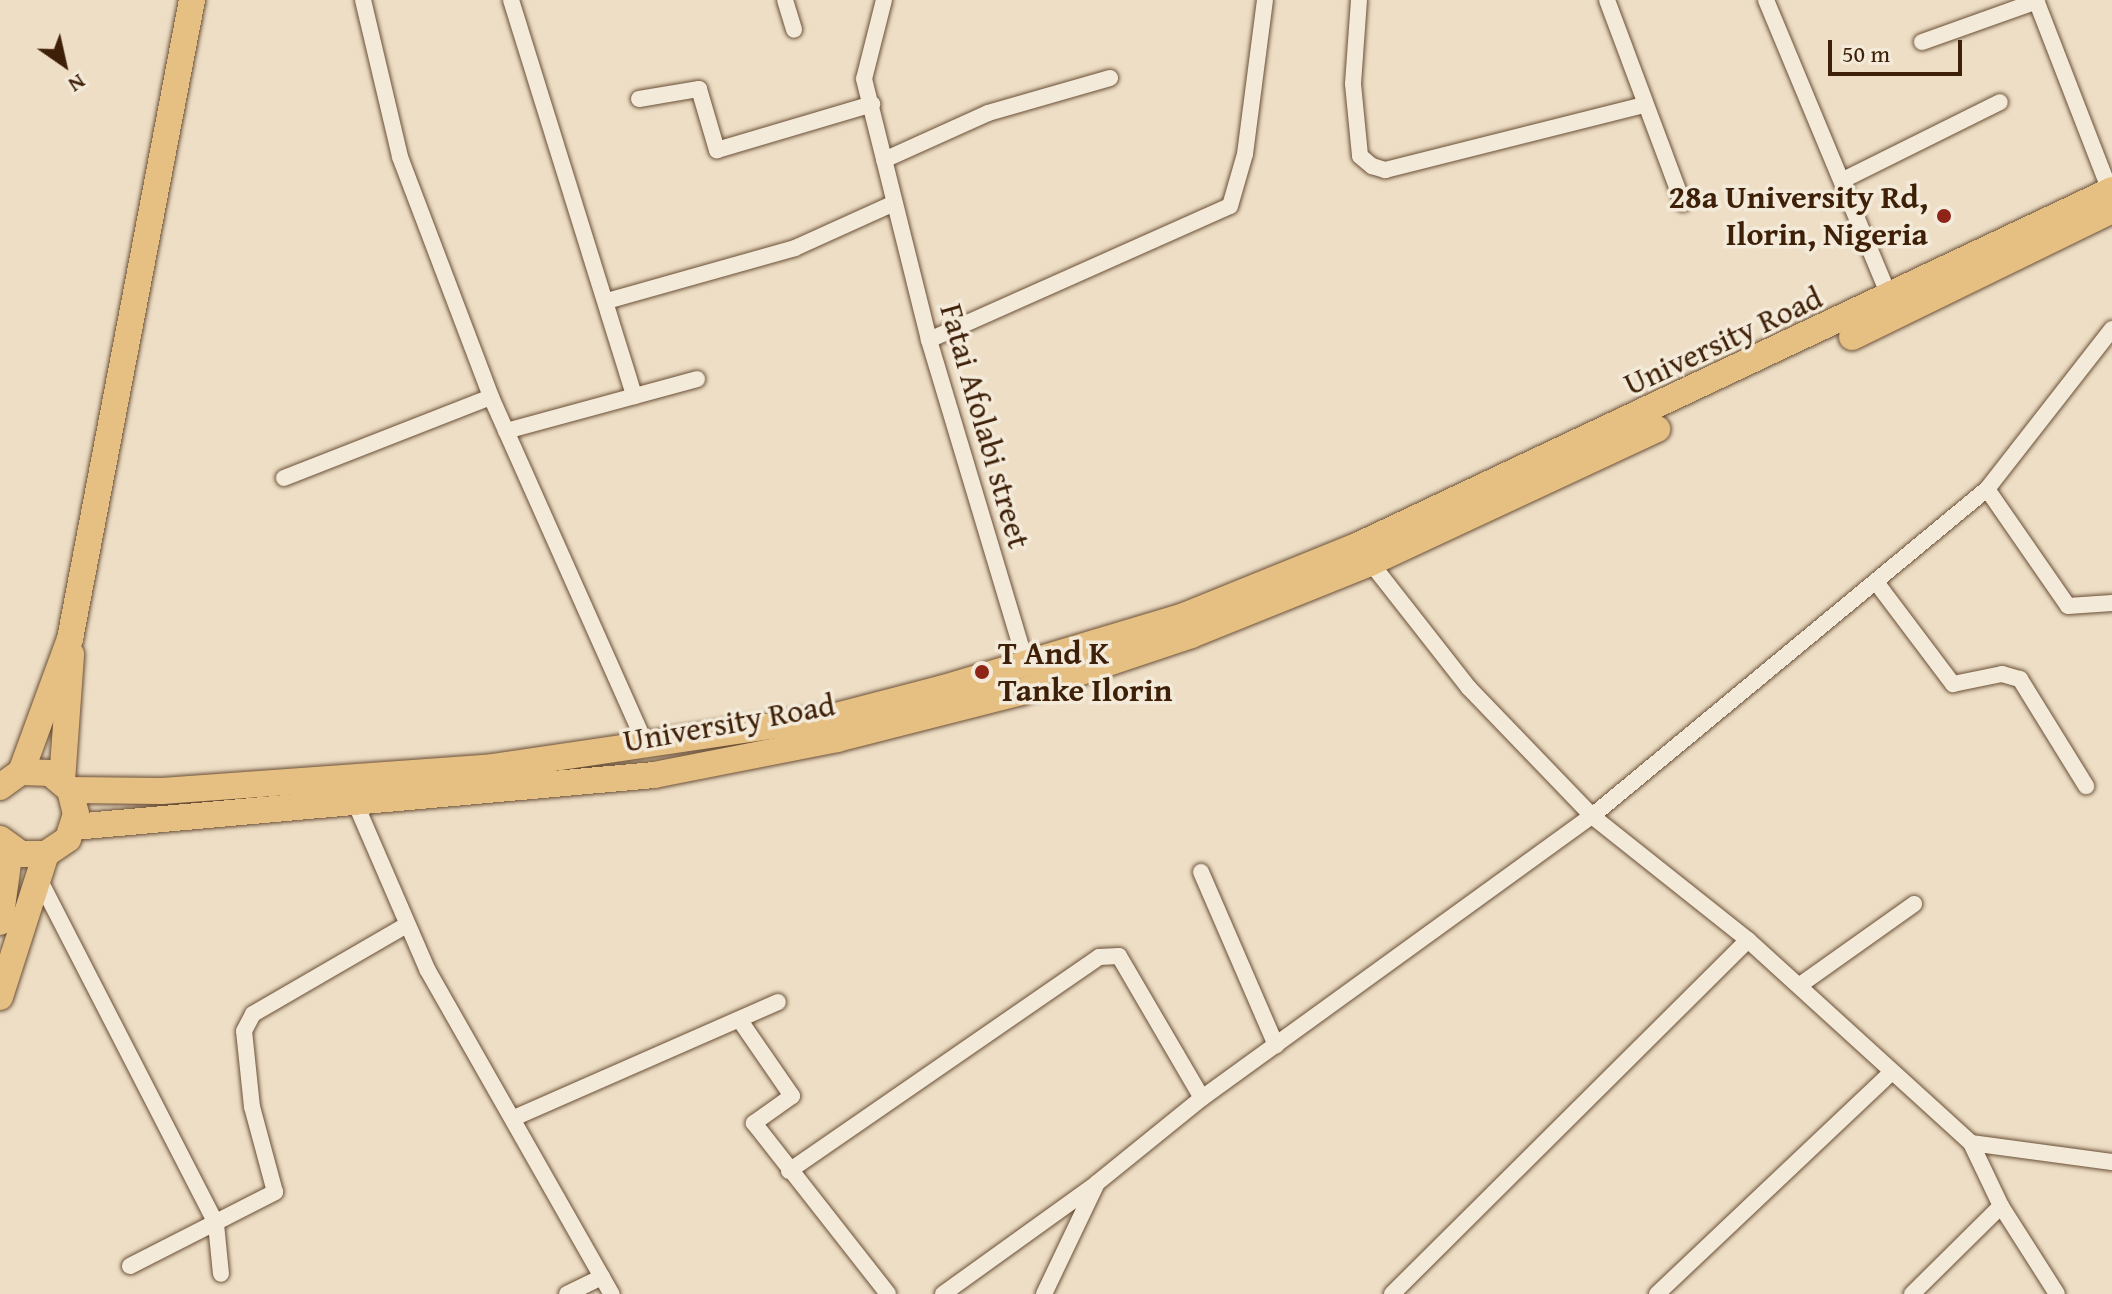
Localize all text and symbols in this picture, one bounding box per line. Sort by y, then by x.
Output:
north arrow [24,24,104,104]
scale bar [1832,24,1966,74]
text: 50 m [1842,36,1890,71]
text: N [62,67,92,101]
place label: 28a University Rd, Ilorin, Nigeria [1668,179,1928,254]
marker: 28a University Rd, Ilorin, Nigeria [1935,207,1953,225]
street label: University Road [1618,278,1828,404]
street label: Fatai Afolabi street [932,299,1038,553]
place label: T And K Tanke Ilorin [998,635,1173,710]
marker: T And K Tanke Ilorin [973,663,991,681]
street label: University Road [620,685,838,761]

